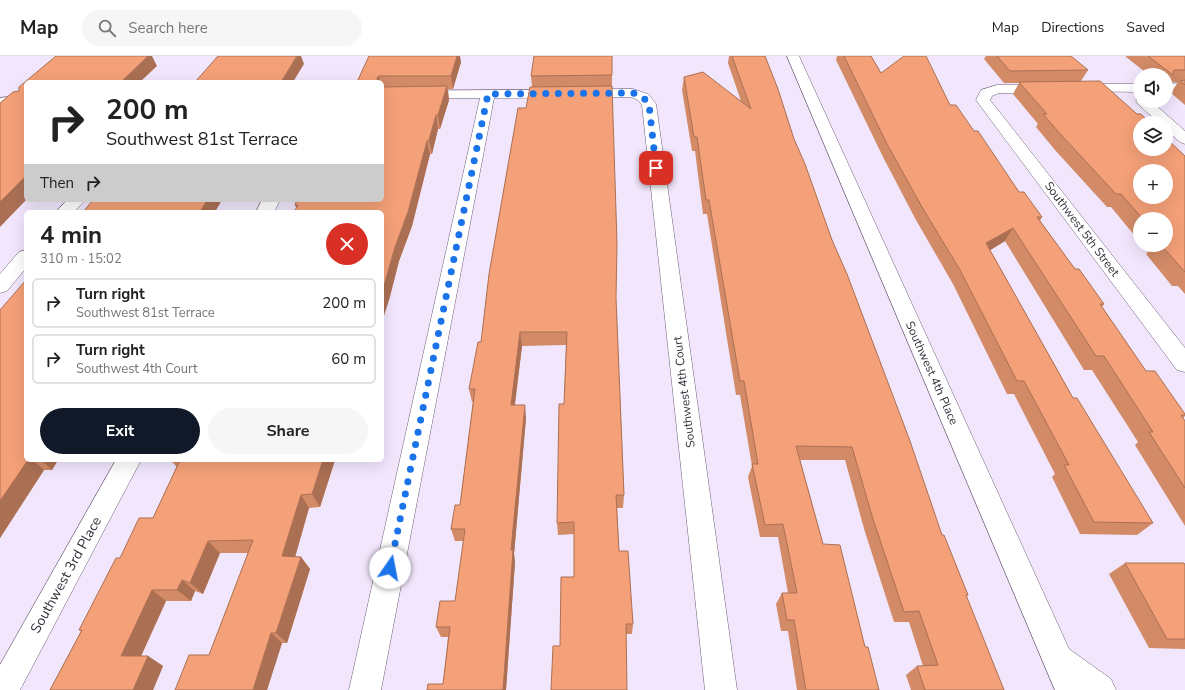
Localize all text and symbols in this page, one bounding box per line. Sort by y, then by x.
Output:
search box [82,10,362,46]
text: Map [20,15,58,41]
icon: search [96,17,118,39]
text: Search here [128,18,208,38]
text: Map [992,18,1019,37]
text: Directions [1041,18,1104,37]
text: Saved [1126,18,1165,37]
map controls [1133,68,1173,252]
button: sound [1133,68,1173,108]
text: 200 m [106,91,189,129]
icon: right [40,96,92,148]
button: layers [1133,116,1173,156]
text: Southwest 81st Terrace [106,127,298,151]
pin [639,151,673,185]
icon: arrive [645,157,667,179]
button: + [1133,164,1173,204]
icon: right [82,172,104,194]
text: Then [40,173,74,193]
street label: Southwest 5th Street [1041,178,1124,280]
button: − [1133,212,1173,252]
text: 4 min [40,219,102,251]
button: close [326,223,368,265]
text: 310 m · 15:02 [40,250,122,268]
text: Turn right [76,284,145,304]
icon: right [42,292,64,314]
text: 200 m [322,293,366,313]
text: Southwest 81st Terrace [76,304,215,322]
street label: Southwest 4th Place [902,319,962,427]
street label: Southwest 4th Court [669,335,699,449]
text: Turn right [76,340,145,360]
icon: right [42,348,64,370]
text: 60 m [331,349,366,369]
text: Southwest 4th Court [76,360,198,378]
button: Exit [40,408,200,454]
button: Share [208,408,368,454]
street label: Southwest 3rd Place [26,513,106,637]
position arrow [369,547,411,589]

